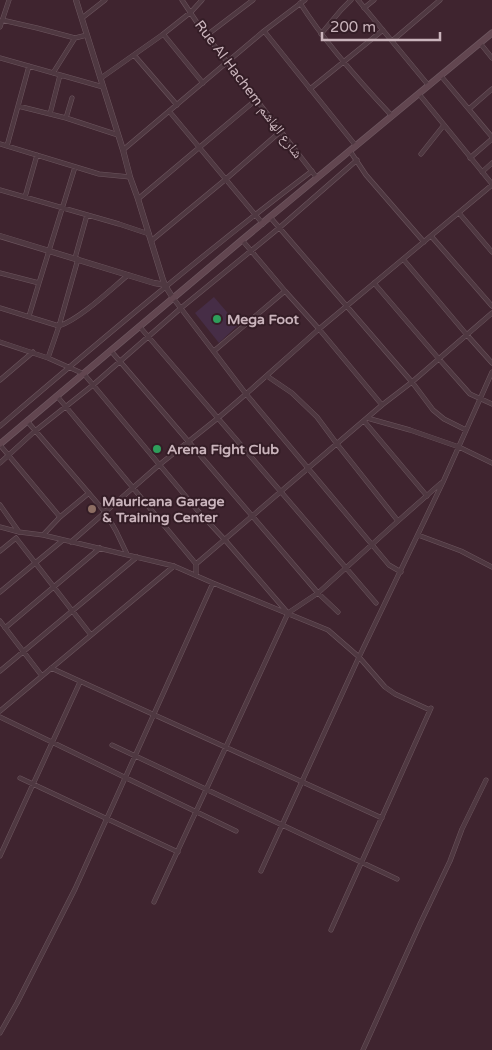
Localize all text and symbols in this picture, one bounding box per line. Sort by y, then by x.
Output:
scale bar [322,10,440,42]
street label: Rue Al Hachem شارع الهاشم [190,17,306,162]
text: 200 m [330,18,376,36]
place label: Mega Foot [227,311,300,328]
marker: Mega Foot [211,313,223,325]
place label: Arena Fight Club [167,441,279,458]
marker: Arena Fight Club [151,443,163,455]
place label: Mauricana Garage & Training Center [102,493,225,526]
marker: Mauricana Garage & Training Center [86,503,98,515]

